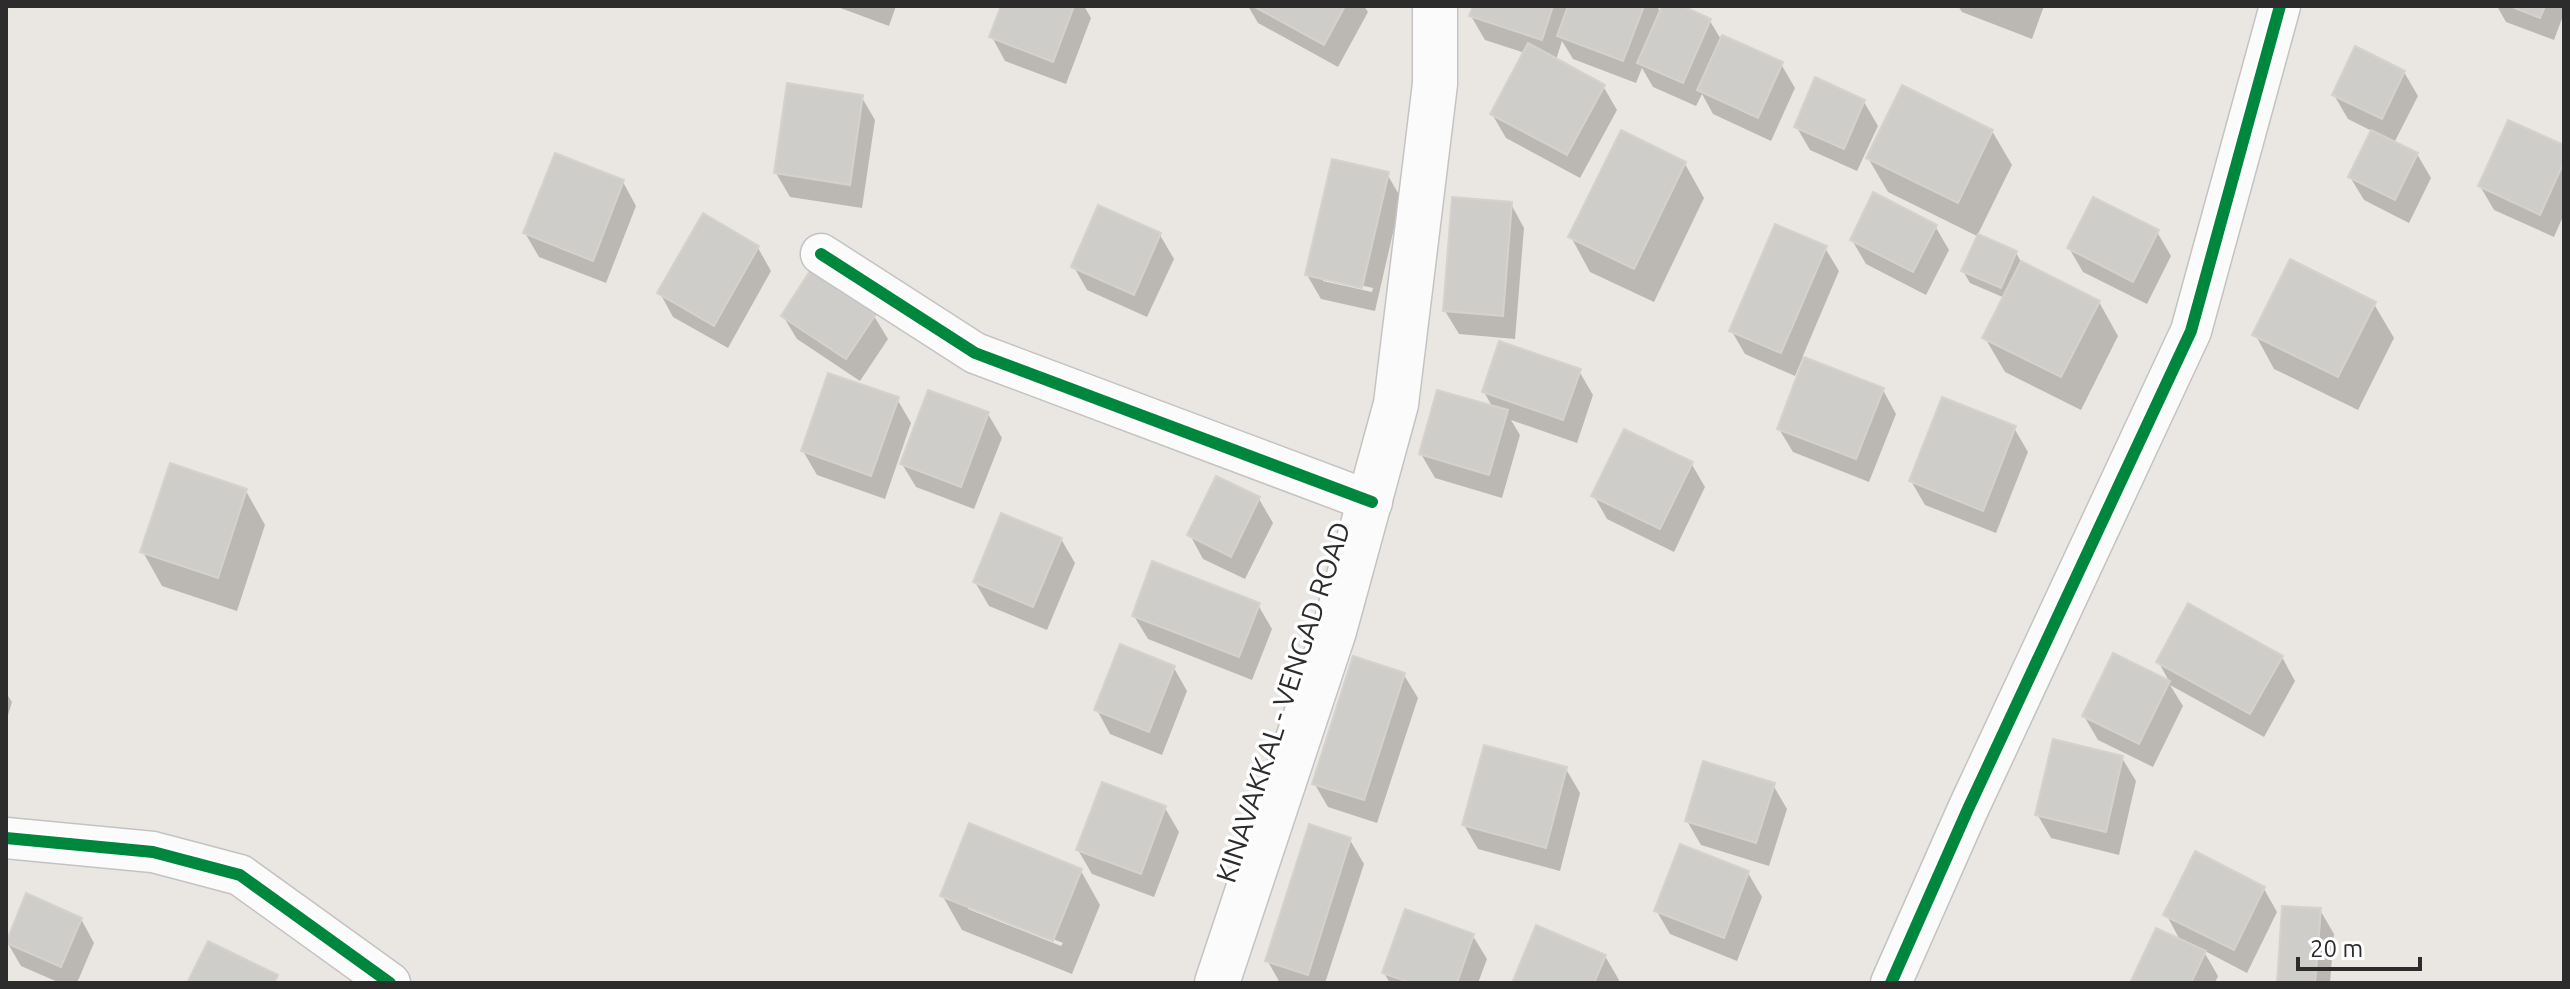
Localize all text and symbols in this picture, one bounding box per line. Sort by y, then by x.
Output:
street label: KINAVAKKAL - VENGAD ROAD [1210,518,1356,886]
scale bar [2298,921,2420,971]
text: 20 m [2310,935,2363,962]

